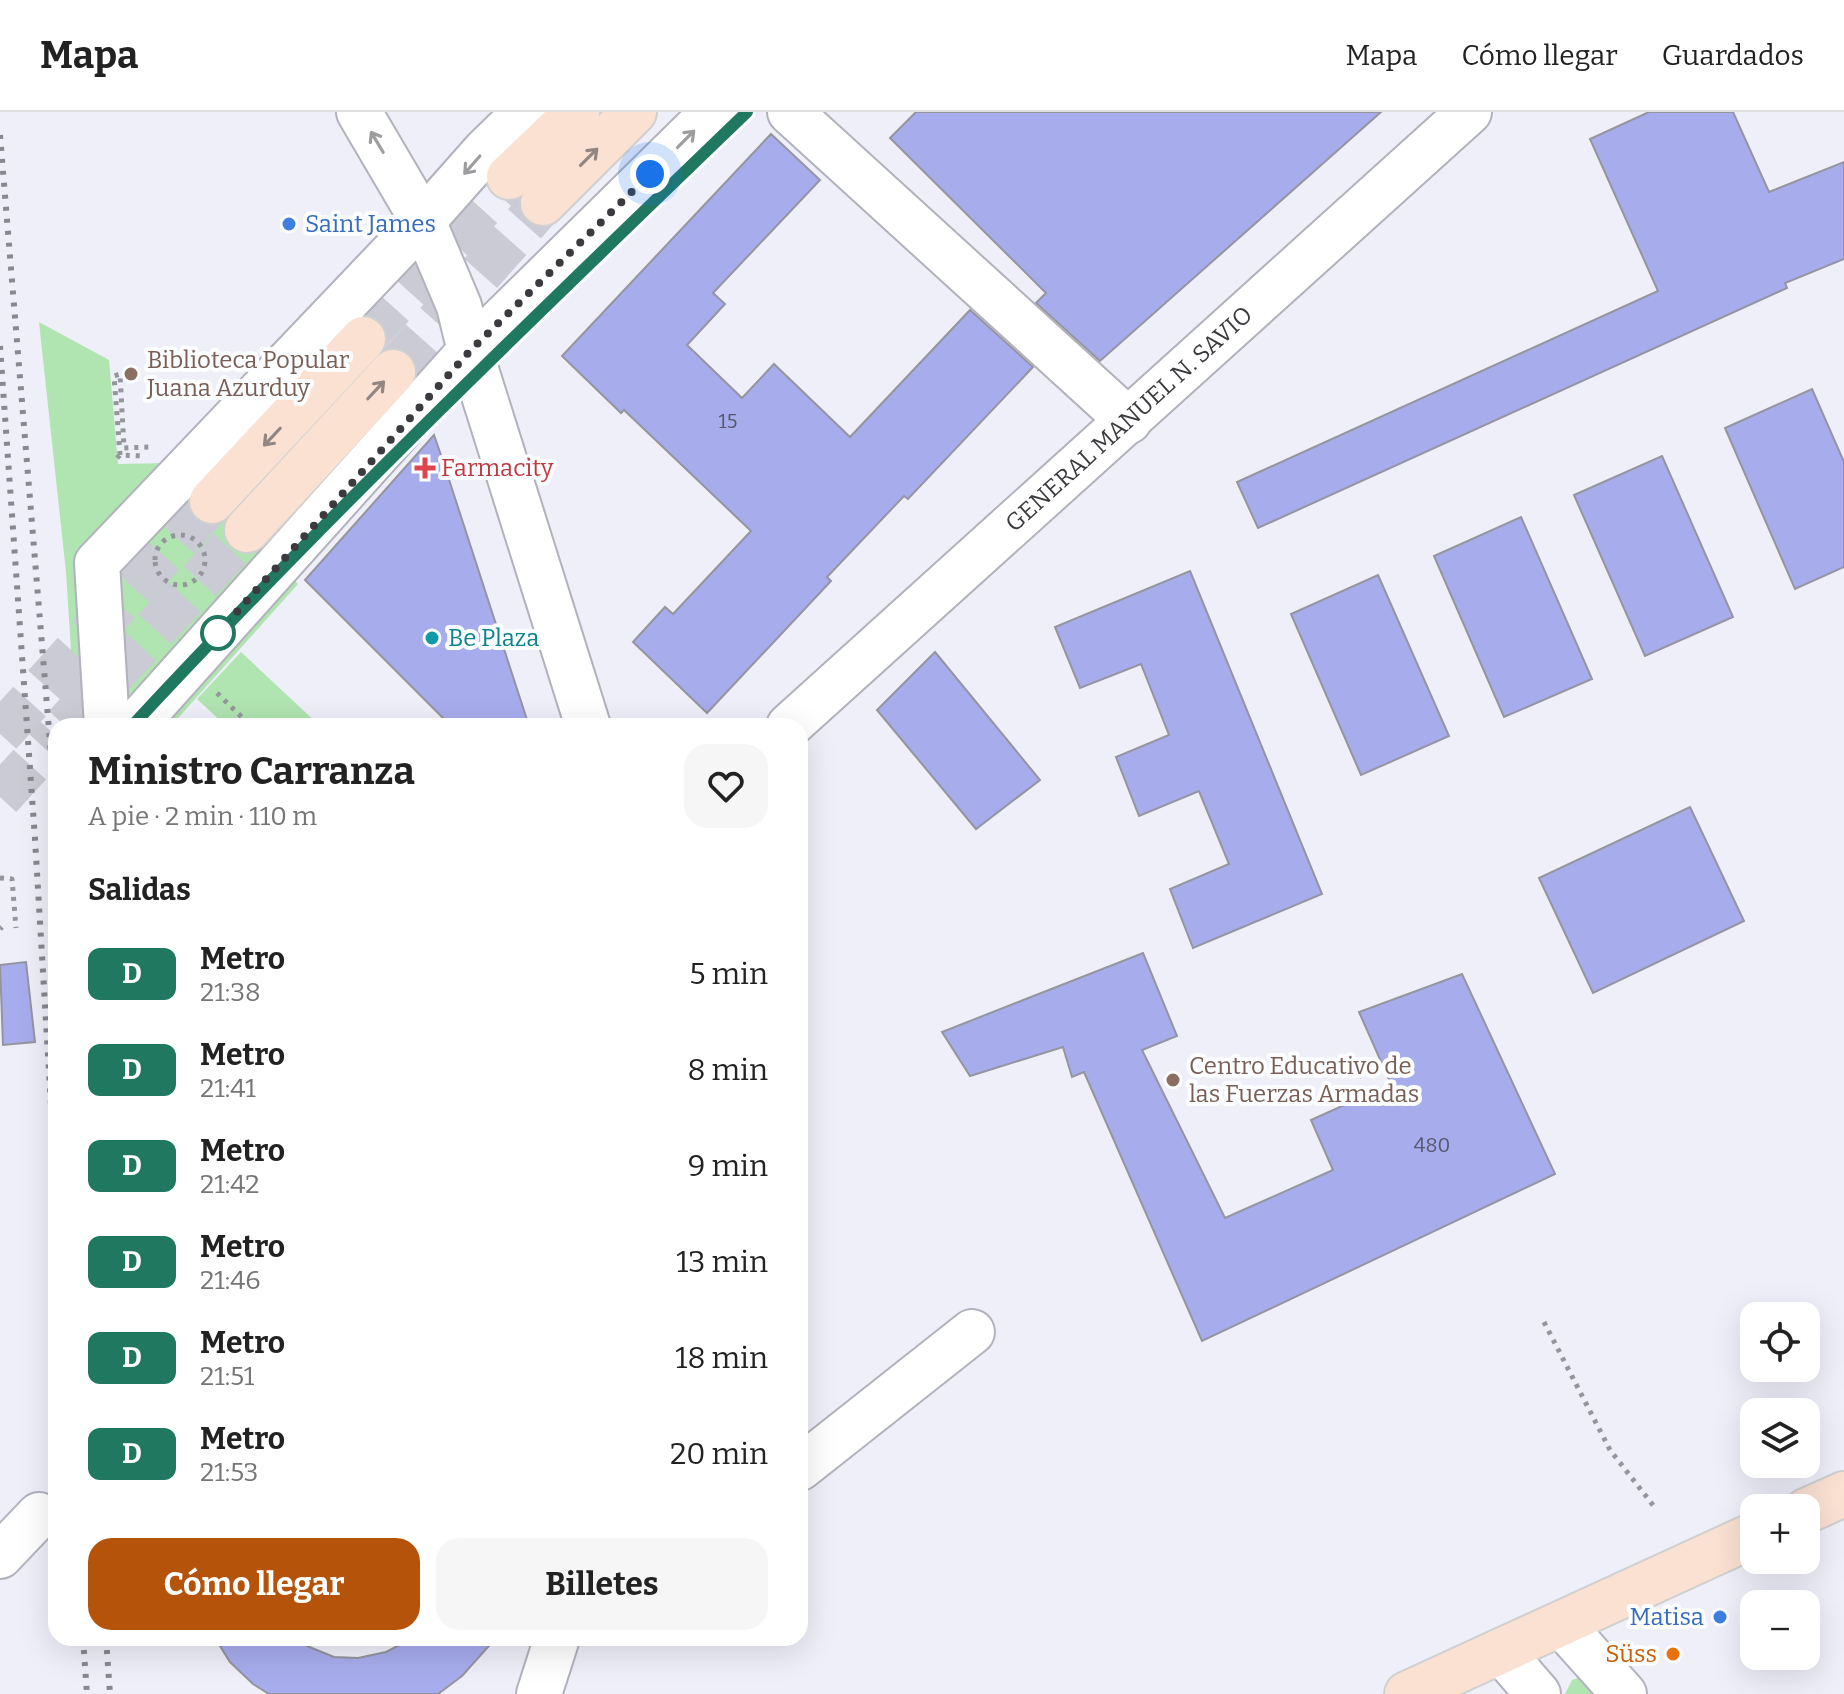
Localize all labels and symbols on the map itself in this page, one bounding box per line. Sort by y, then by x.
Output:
one-way arrow [676,129,695,149]
one-way arrow [368,131,384,154]
one-way arrow [579,147,598,167]
one-way arrow [464,154,482,175]
your location [630,154,670,194]
place label: Saint James [305,210,436,238]
marker: Saint James [280,215,298,233]
street label: GENERAL MANUEL N. SAVIO [1000,301,1258,538]
place label: Biblioteca Popular Juana Azurduy [146,346,350,402]
marker: Biblioteca Popular Juana Azurduy [122,365,140,383]
one-way arrow [366,380,385,400]
house number: 15 [719,409,737,433]
one-way arrow [263,427,281,447]
place label: Farmacity [441,454,554,482]
marker: Farmacity [416,459,434,477]
unlabelled marker [201,616,235,650]
place label: Be Plaza [448,624,540,652]
marker: Be Plaza [423,629,441,647]
place label: Centro Educativo de las Fuerzas Armadas [1189,1052,1419,1108]
marker: Centro Educativo de las Fuerzas Armadas [1164,1071,1182,1089]
house number: 480 [1414,1133,1450,1157]
place label: Matisa [1629,1603,1704,1631]
marker: Matisa [1711,1608,1729,1626]
place label: Süss [1605,1640,1657,1668]
marker: Süss [1664,1645,1682,1663]

